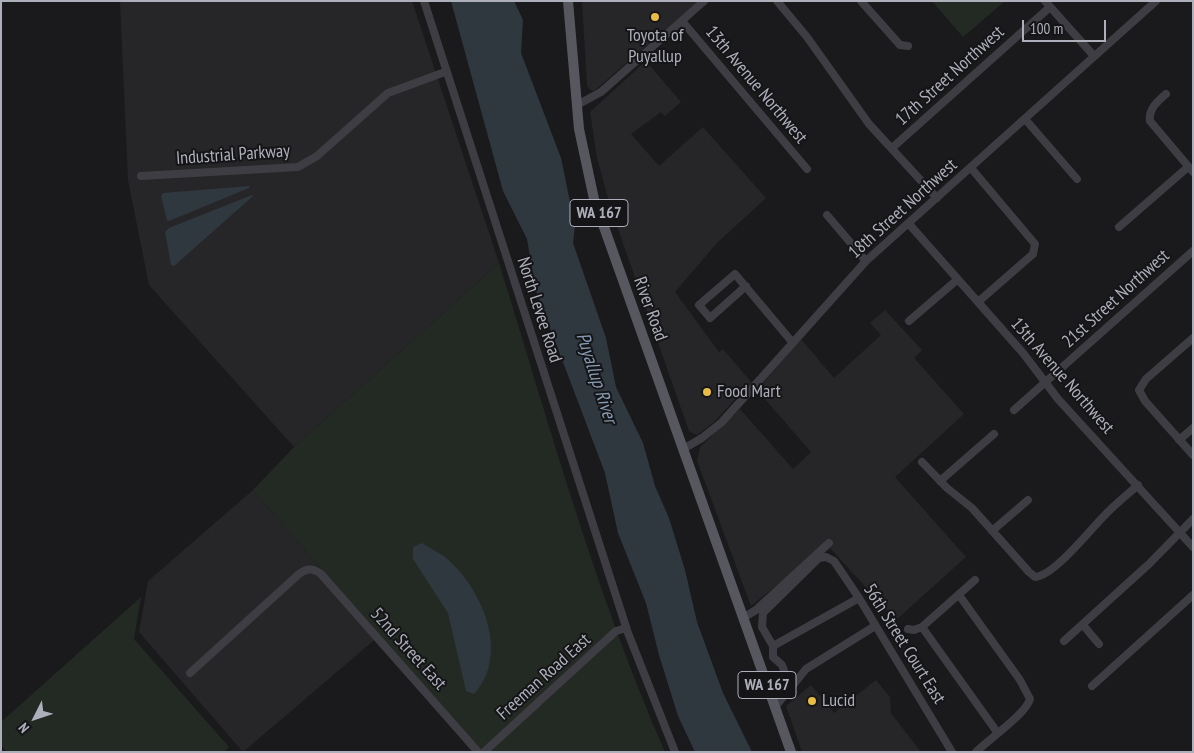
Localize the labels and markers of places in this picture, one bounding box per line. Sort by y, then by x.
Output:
marker: Toyota of Puyallup [649,11,661,23]
place label: Toyota of Puyallup [627,25,683,68]
place label: Food Mart [717,381,781,403]
marker: Food Mart [701,386,713,398]
place label: Lucid [822,690,855,712]
marker: Lucid [806,695,818,707]

